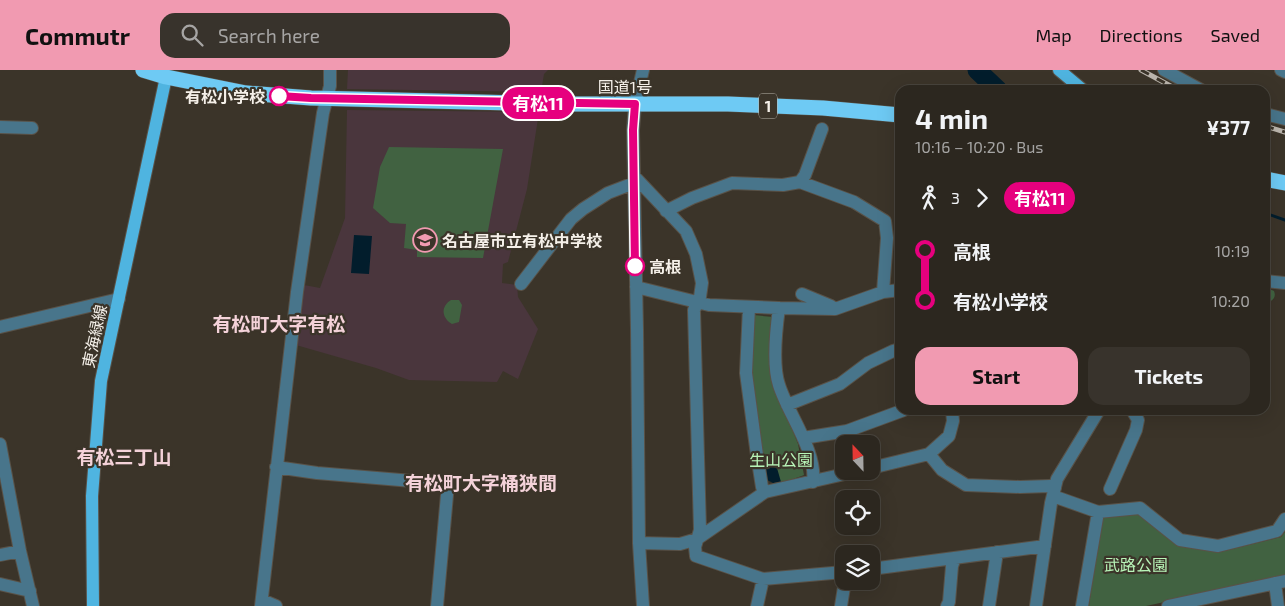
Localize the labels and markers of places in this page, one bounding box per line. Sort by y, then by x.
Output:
marker: 有松小学校 [269,86,289,106]
place label: 有松小学校 [185,87,265,106]
school or university icon: 名古屋市立有松中学校 [412,227,438,253]
place label: 名古屋市立有松中学校 [442,231,602,250]
marker: 高根 [625,256,645,276]
place label: 高根 [649,257,681,276]

